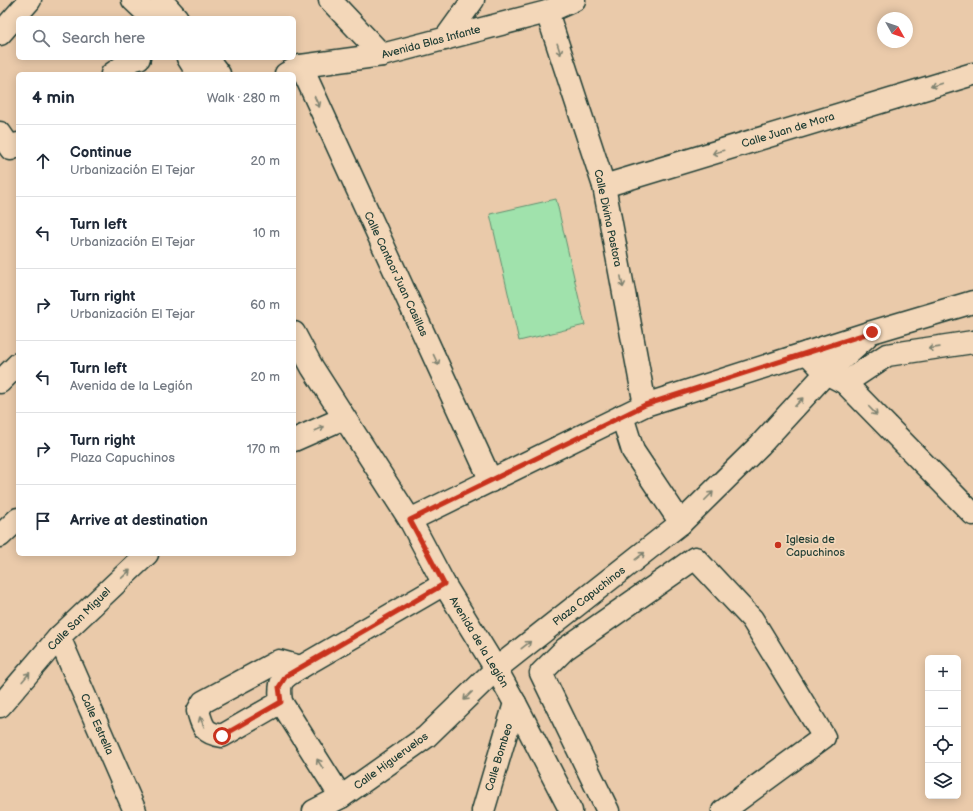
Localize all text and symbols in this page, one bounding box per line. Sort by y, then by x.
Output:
north arrow [877,12,913,48]
search box [16,16,296,60]
street label: Avenida Blas Infante [380,22,482,61]
icon: search [30,27,52,49]
text: Search here [62,29,145,48]
one-way arrow [556,42,563,55]
one-way arrow [929,82,942,89]
text: 4 min [32,88,75,108]
text: Walk · 280 m [207,90,280,106]
one-way arrow [314,95,321,107]
street label: Calle Juan de Mora [740,110,836,150]
text: Continue [70,143,132,162]
one-way arrow [711,149,724,156]
icon: ahead [32,150,54,172]
text: 20 m [250,153,280,169]
text: Urbanización El Tejar [70,162,195,178]
street label: Calle Divina Pastora [591,168,625,268]
street label: Calle Cantaor Juan Casillas [361,209,431,339]
text: Turn left [70,215,127,234]
icon: left [32,222,54,244]
text: 10 m [253,225,280,241]
text: Urbanización El Tejar [70,234,195,250]
one-way arrow [618,275,626,288]
text: Turn right [70,287,135,306]
icon: right [32,294,54,316]
text: 60 m [250,297,280,313]
text: Urbanización El Tejar [70,306,195,322]
route end [863,323,881,341]
one-way arrow [928,344,941,352]
one-way arrow [433,353,440,365]
text: Turn left [70,359,127,378]
icon: left [32,366,54,388]
text: 20 m [250,369,280,385]
text: Avenida de la Legión [70,378,193,394]
one-way arrow [794,397,804,407]
one-way arrow [868,406,877,416]
one-way arrow [313,425,325,432]
text: Turn right [70,431,135,450]
icon: right [32,438,54,460]
text: 170 m [247,441,280,457]
text: Plaza Capuchinos [70,450,175,466]
one-way arrow [704,491,714,501]
icon: arrive [32,510,54,532]
text: Arrive at destination [70,511,208,530]
place label: Iglesia de Capuchinos [786,533,845,559]
marker: Iglesia de Capuchinos [773,540,783,550]
one-way arrow [634,552,645,560]
street label: Plaza Capuchinos [550,563,628,628]
one-way arrow [121,569,131,579]
street label: Calle San Miguel [45,585,113,653]
street label: Avenida de la Legión [447,594,511,690]
one-way arrow [521,640,532,649]
map controls [925,655,961,799]
button: + [925,655,961,691]
one-way arrow [21,671,30,682]
street label: Calle Estrella [78,691,116,757]
one-way arrow [463,691,473,701]
button: − [925,691,961,727]
one-way arrow [198,716,205,728]
street label: Calle Bombeo [483,721,515,793]
route start [213,727,231,745]
button: locate [925,727,961,763]
street label: Calle Higueruelos [351,729,431,792]
one-way arrow [316,759,324,770]
button: layers [925,763,961,799]

